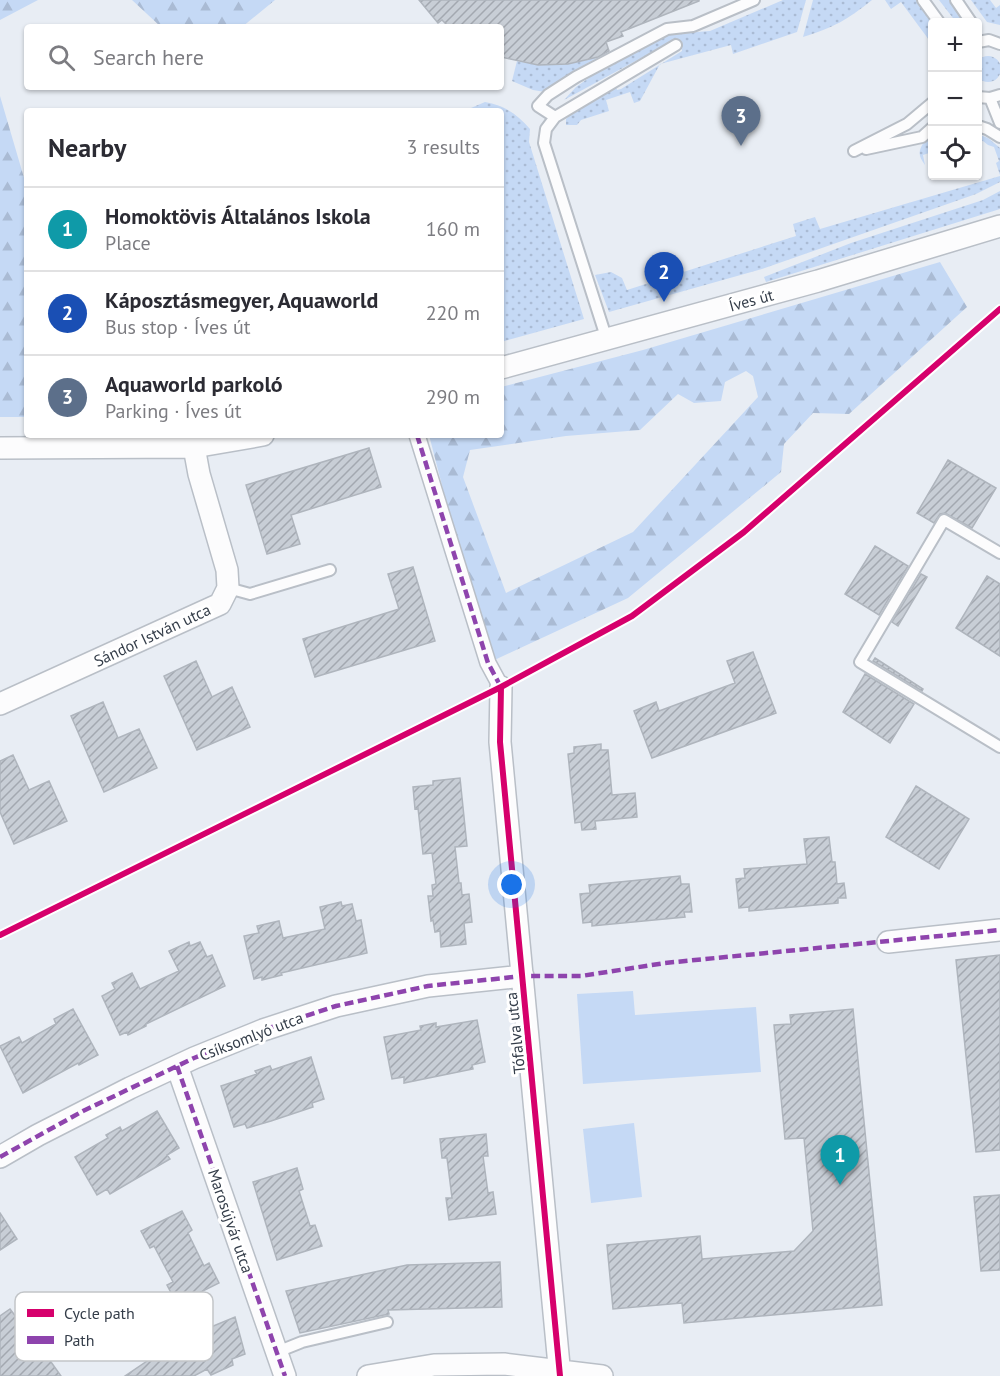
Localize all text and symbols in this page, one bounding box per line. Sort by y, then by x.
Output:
map controls [928,18,982,180]
button: + [928,18,982,72]
search box [24,24,504,90]
icon: search [45,41,78,74]
text: Search here [93,43,204,71]
button: − [928,72,982,126]
pin: 3 [722,96,760,146]
button: locate [928,126,982,180]
text: Nearby [48,131,126,164]
text: 3 results [407,134,480,160]
text: Homoktövis Általános Iskola [105,202,371,230]
text: 1 [62,216,73,242]
text: 160 m [426,216,480,242]
text: Place [105,230,151,256]
pin: 2 [644,252,684,302]
street label: Íves út [726,284,776,316]
text: Káposztásmegyer, Aquaworld [105,286,378,314]
text: 2 [62,300,73,326]
text: 220 m [426,300,480,326]
text: Bus stop · Íves út [105,314,250,340]
text: Aquaworld parkoló [105,370,283,398]
text: 3 [62,384,73,410]
text: 290 m [426,384,480,410]
text: Parking · Íves út [105,398,242,424]
street label: Sándor István utca [90,599,214,671]
your location [497,870,526,899]
street label: Tófalva utca [501,991,529,1075]
street label: Csíksomlyó utca [196,1007,306,1065]
pin: 1 [820,1136,860,1185]
street label: Marosújvár utca [204,1166,258,1276]
legend [15,1292,213,1361]
text: Cycle path [64,1303,135,1323]
text: Path [64,1330,95,1350]

